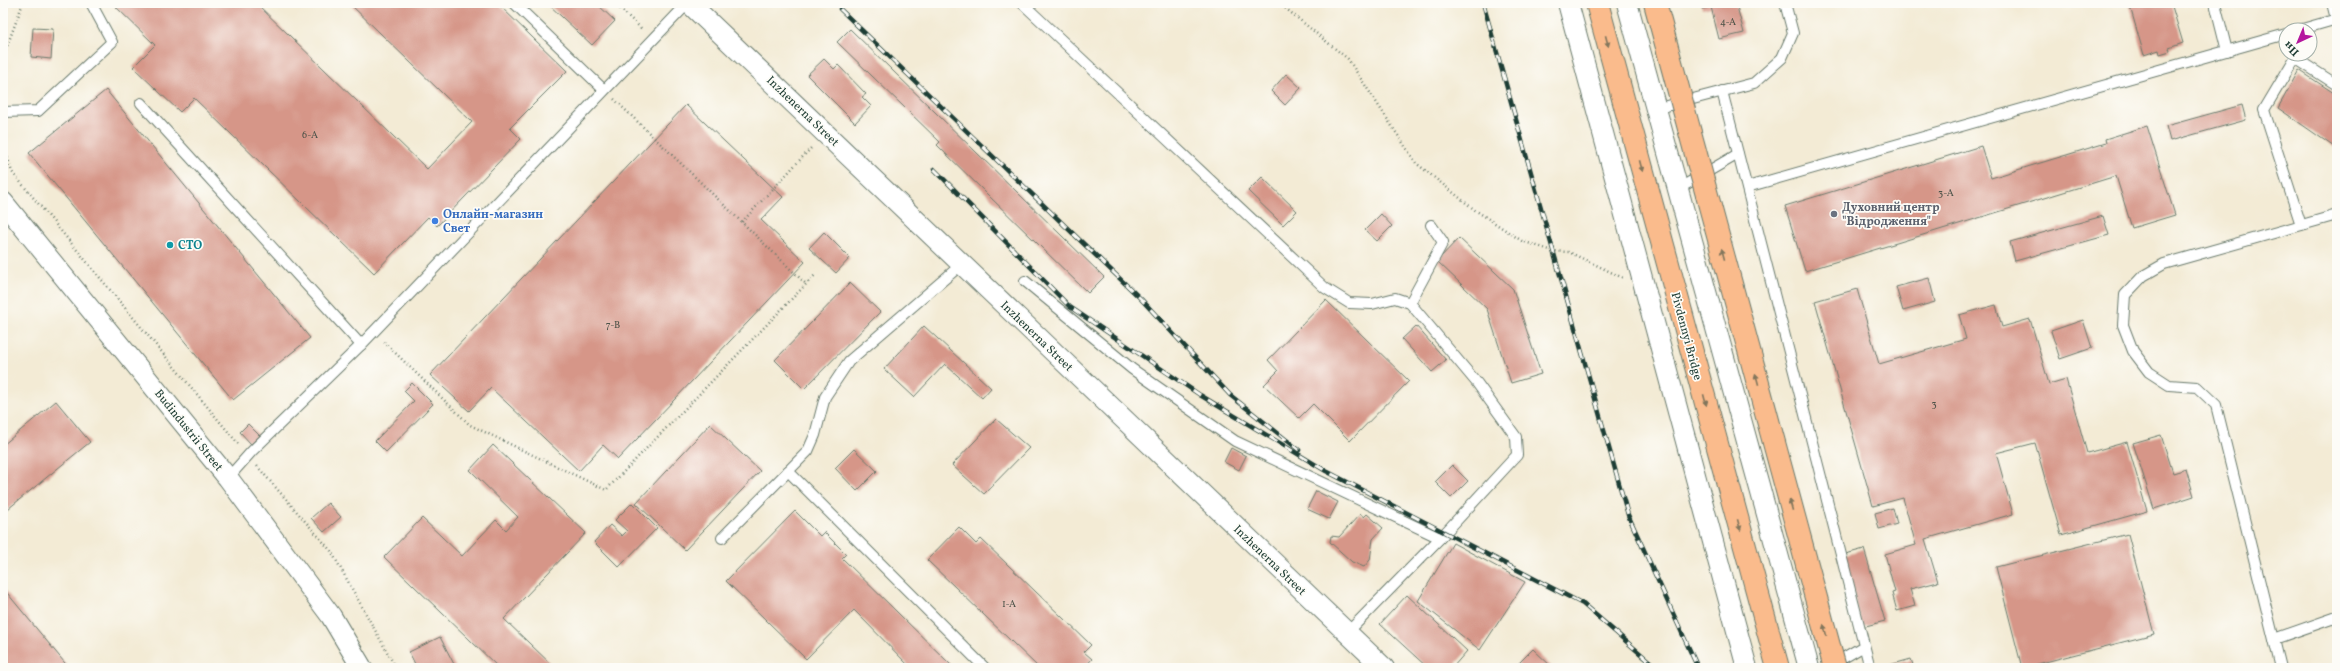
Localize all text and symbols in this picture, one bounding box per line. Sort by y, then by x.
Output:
house number: 4-А [1720,15,1736,29]
north arrow [2278,22,2318,62]
one-way arrow [1604,35,1610,47]
text: Пн [2281,37,2303,59]
street label: Inzhenerna Street [763,73,842,151]
house number: 6-А [302,128,318,142]
one-way arrow [1638,160,1644,172]
house number: 3-А [1938,186,1954,200]
place label: Духовний центр "Відродження" [1842,200,1940,230]
place label: Онлайн-магазин Свет [443,207,543,237]
marker: Духовний центр "Відродження" [1829,209,1839,219]
marker: Онлайн-магазин Свет [430,216,440,226]
place label: СТО [178,238,202,254]
marker: СТО [165,240,175,250]
one-way arrow [1720,248,1726,260]
street label: Pivdennyi Bridge [1667,291,1706,382]
street label: Inzhenerna Street [997,298,1076,376]
house number: 7-В [606,318,620,332]
one-way arrow [1754,373,1760,385]
street label: Budindustrii Street [150,386,226,475]
one-way arrow [1702,394,1708,406]
house number: 3 [1931,397,1937,411]
one-way arrow [1788,499,1794,511]
one-way arrow [1736,519,1742,531]
street label: Inzhenerna Street [1230,522,1309,600]
house number: 1-А [1002,597,1016,611]
one-way arrow [1821,624,1827,637]

